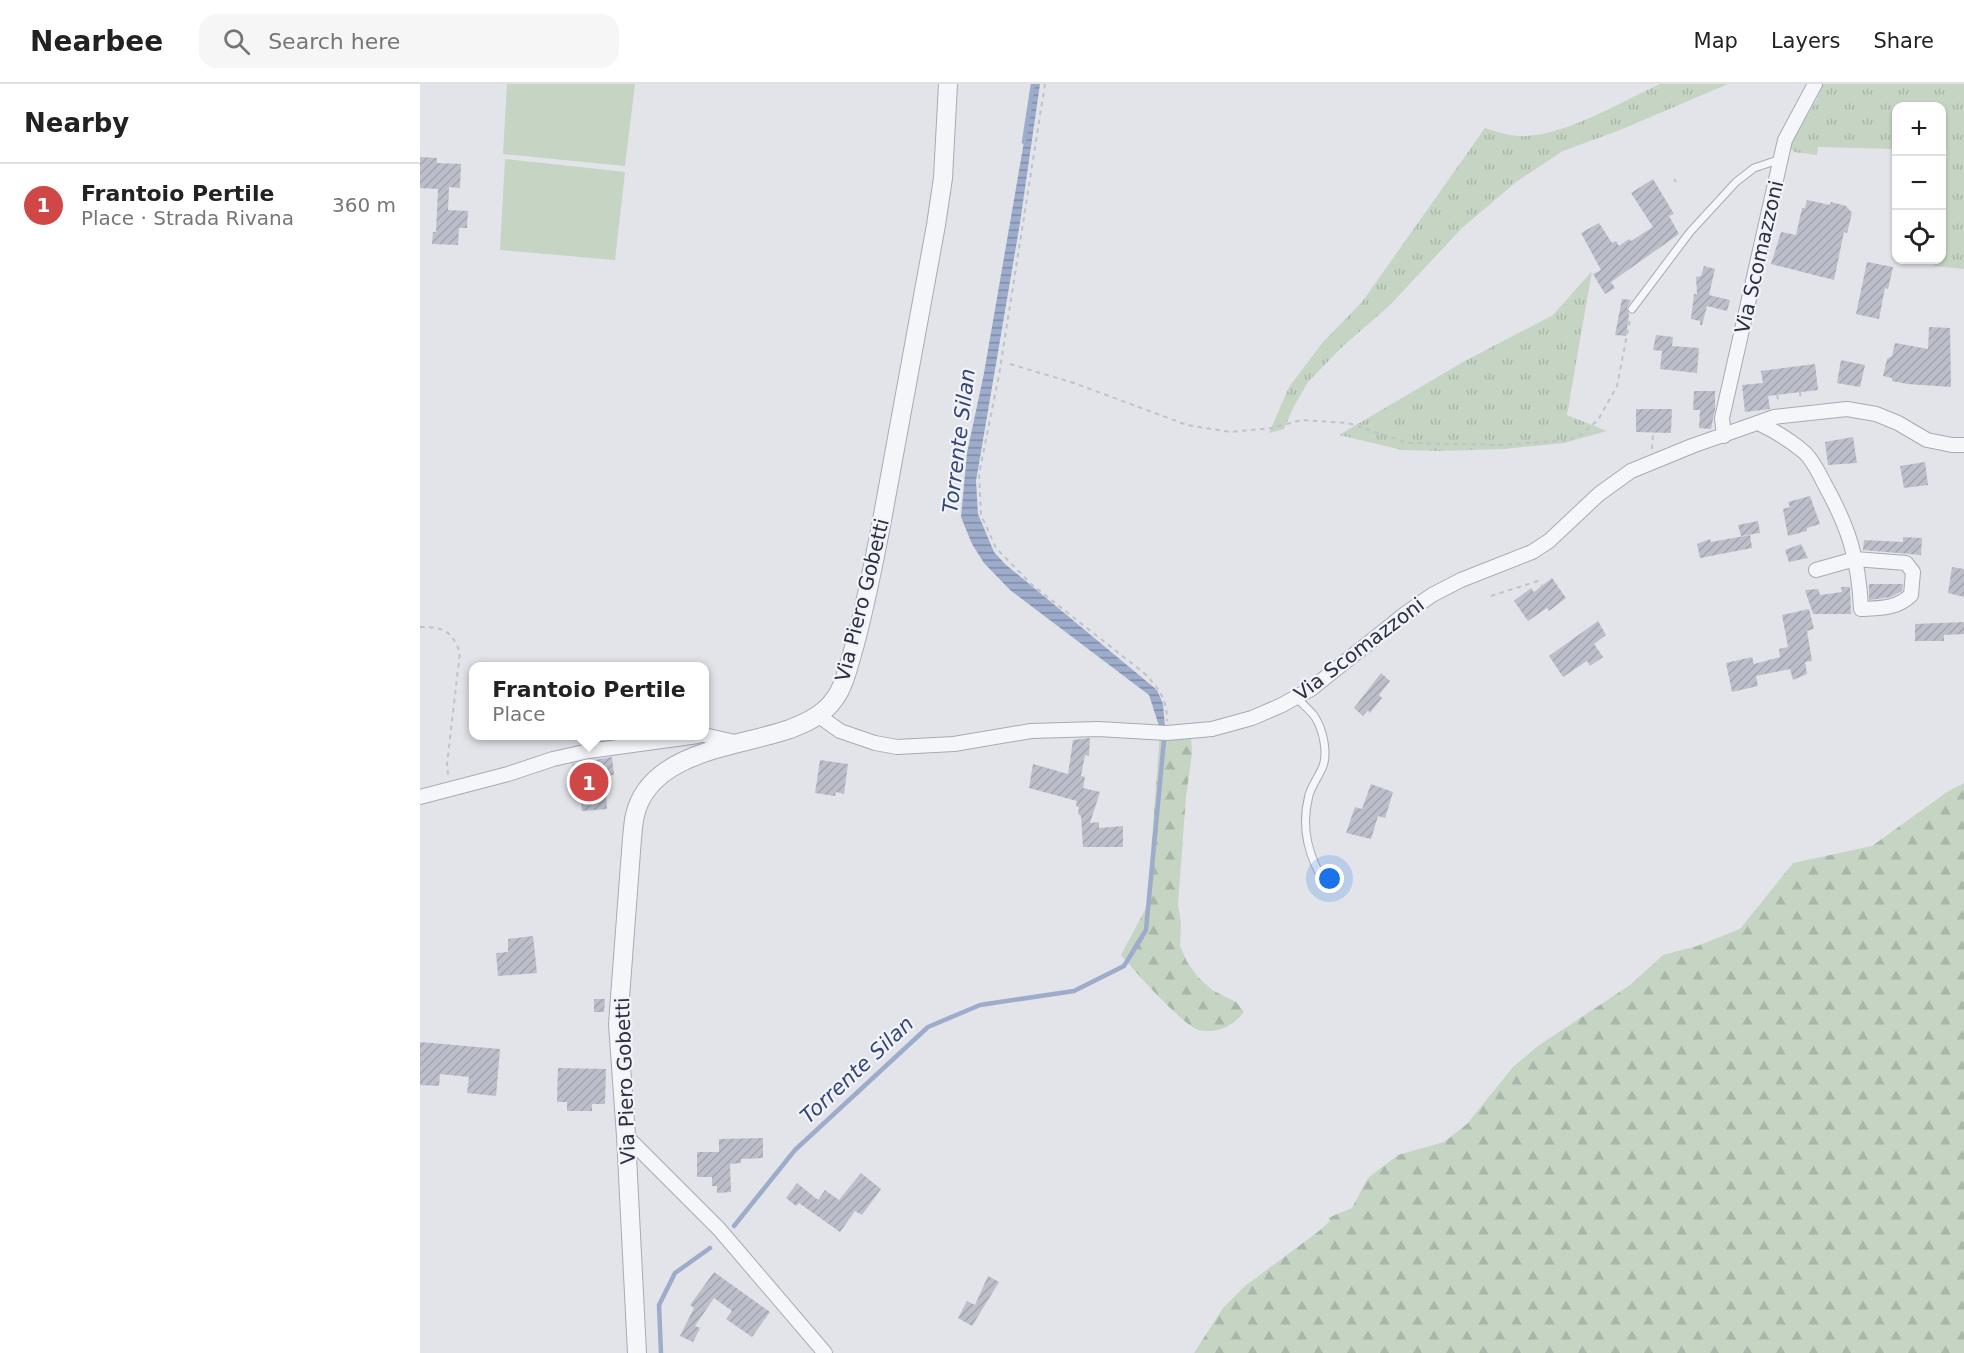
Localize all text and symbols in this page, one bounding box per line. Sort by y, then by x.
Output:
search box [199,14,619,68]
text: Nearbee [30,25,163,58]
icon: search [220,25,253,58]
text: Search here [268,29,400,54]
text: Map [1694,29,1738,53]
text: Layers [1771,29,1840,53]
text: Share [1873,29,1934,53]
map controls [1892,102,1946,264]
button: + [1892,102,1946,156]
text: Nearby [24,108,129,138]
button: − [1892,156,1946,210]
street label: Via Scomazzoni [1730,178,1788,336]
text: Frantoio Pertile [81,181,274,206]
text: 1 [37,193,50,217]
text: 360 m [332,193,396,217]
text: Place · Strada Rivana [81,206,294,230]
button: locate [1892,210,1946,264]
water label: Torrente Silan [938,367,980,515]
street label: Via Piero Gobetti [830,516,894,684]
street label: Via Scomazzoni [1289,592,1429,706]
popup [469,662,709,740]
text: Frantoio Pertile [492,677,686,702]
text: Place [492,702,546,726]
pin: 1 [570,760,608,804]
your location [1315,864,1344,893]
street label: Via Piero Gobetti [610,997,640,1165]
water label: Torrente Silan [796,1012,918,1128]

